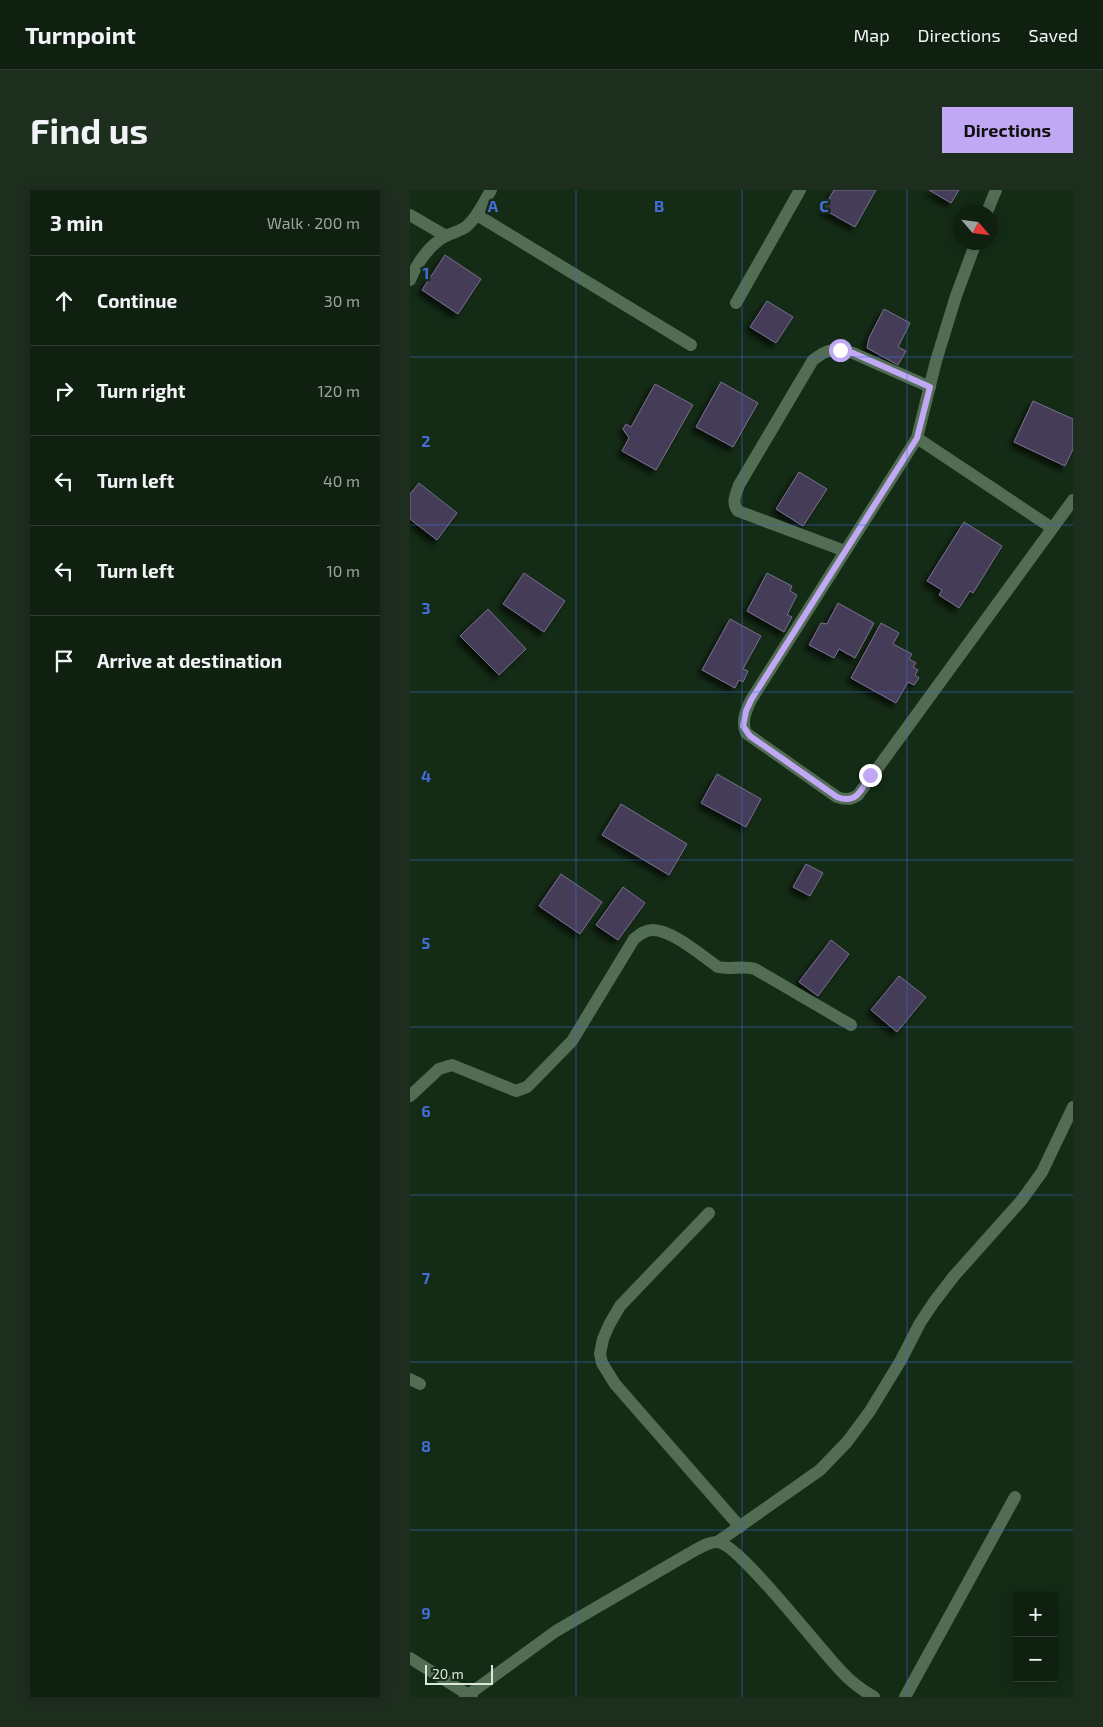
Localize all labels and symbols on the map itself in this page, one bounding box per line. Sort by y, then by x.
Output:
text: A [488,196,499,215]
text: B [654,196,664,215]
text: C [819,196,829,215]
north arrow [953,205,998,250]
text: 1 [423,263,429,282]
route start [829,339,852,362]
text: 2 [421,431,431,450]
text: 3 [421,598,431,617]
route end [859,764,882,787]
text: 4 [421,766,431,785]
text: 5 [422,933,431,952]
text: 6 [421,1101,431,1120]
text: 7 [422,1268,431,1287]
text: 8 [421,1436,431,1455]
text: 9 [421,1603,431,1622]
scale bar [425,1662,492,1685]

